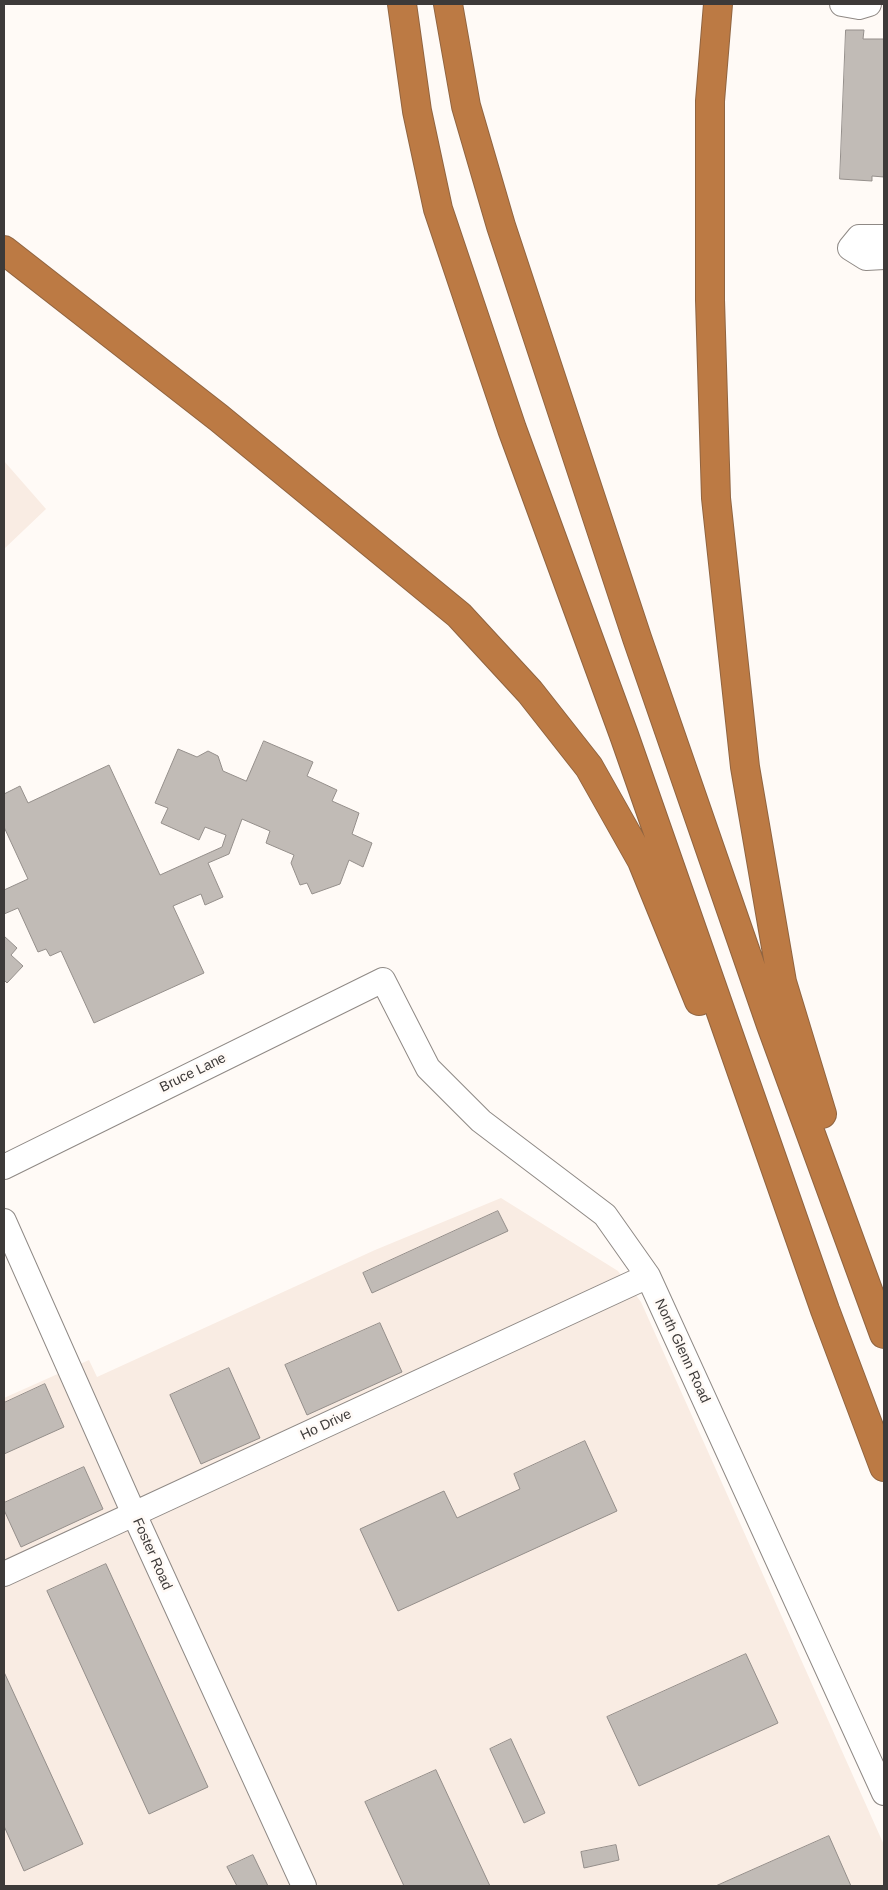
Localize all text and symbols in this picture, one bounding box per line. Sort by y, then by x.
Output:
street label: Bruce Lane [157,1050,229,1096]
street label: North Glenn Road [651,1296,713,1406]
street label: Ho Drive [298,1406,354,1444]
street label: Foster Road [129,1515,175,1593]

